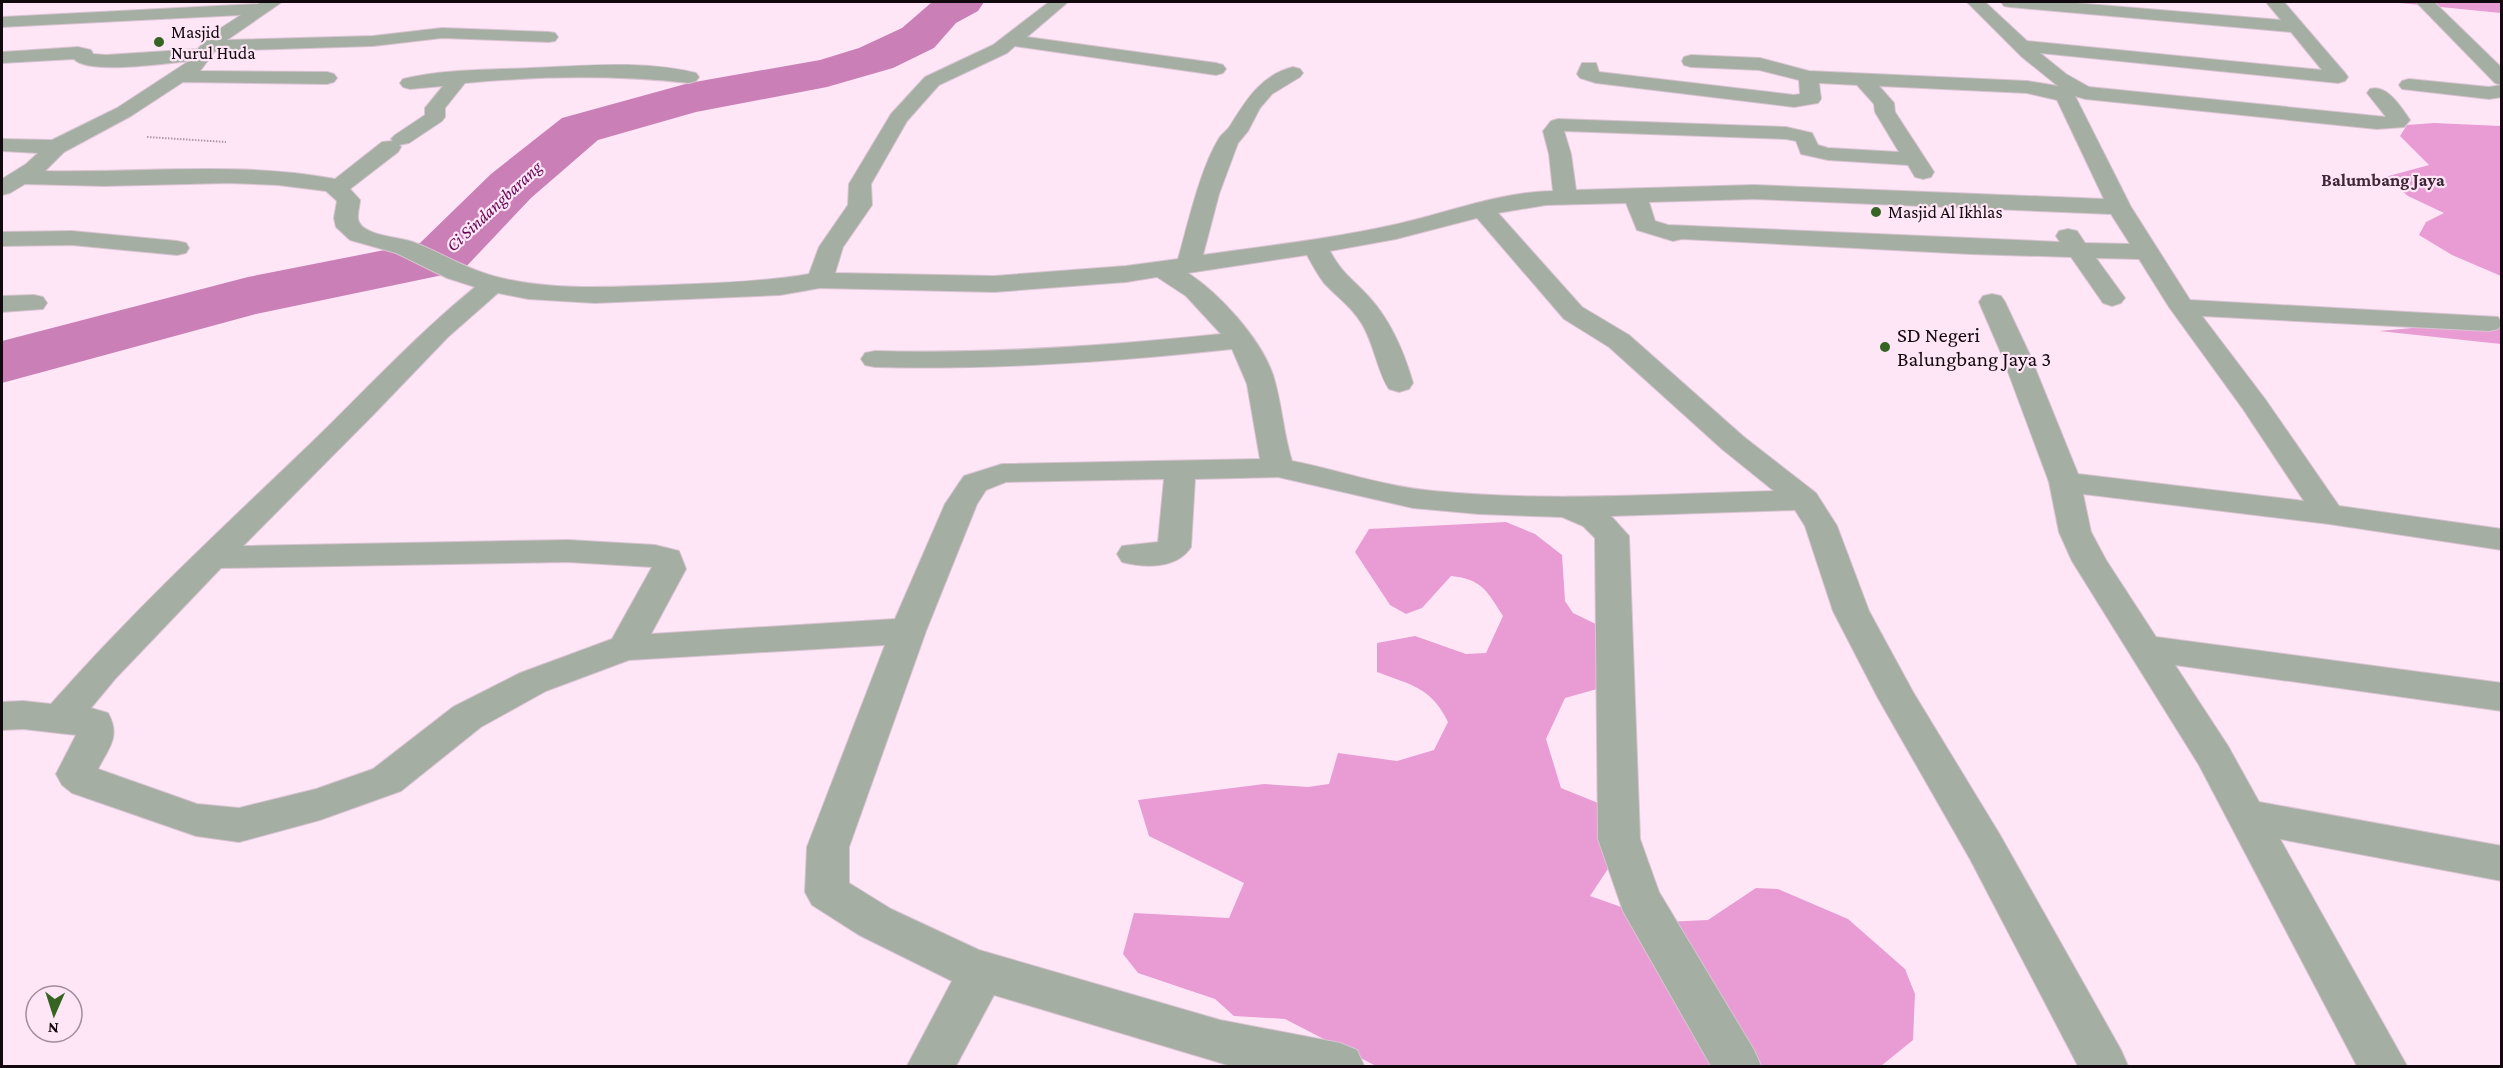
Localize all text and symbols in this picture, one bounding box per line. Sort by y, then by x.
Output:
place label: Masjid Nurul Huda [171,22,256,63]
marker: Masjid Nurul Huda [152,35,166,49]
water label: Ci Sindangbarang [442,156,547,255]
district label: Balumbang Jaya [2321,170,2445,190]
place label: Masjid Al Ikhlas [1888,202,2003,223]
marker: Masjid Al Ikhlas [1869,205,1883,219]
place label: SD Negeri Balungbang Jaya 3 [1897,323,2051,371]
marker: SD Negeri Balungbang Jaya 3 [1878,340,1892,354]
north arrow [24,984,84,1044]
text: N [47,1020,59,1037]

